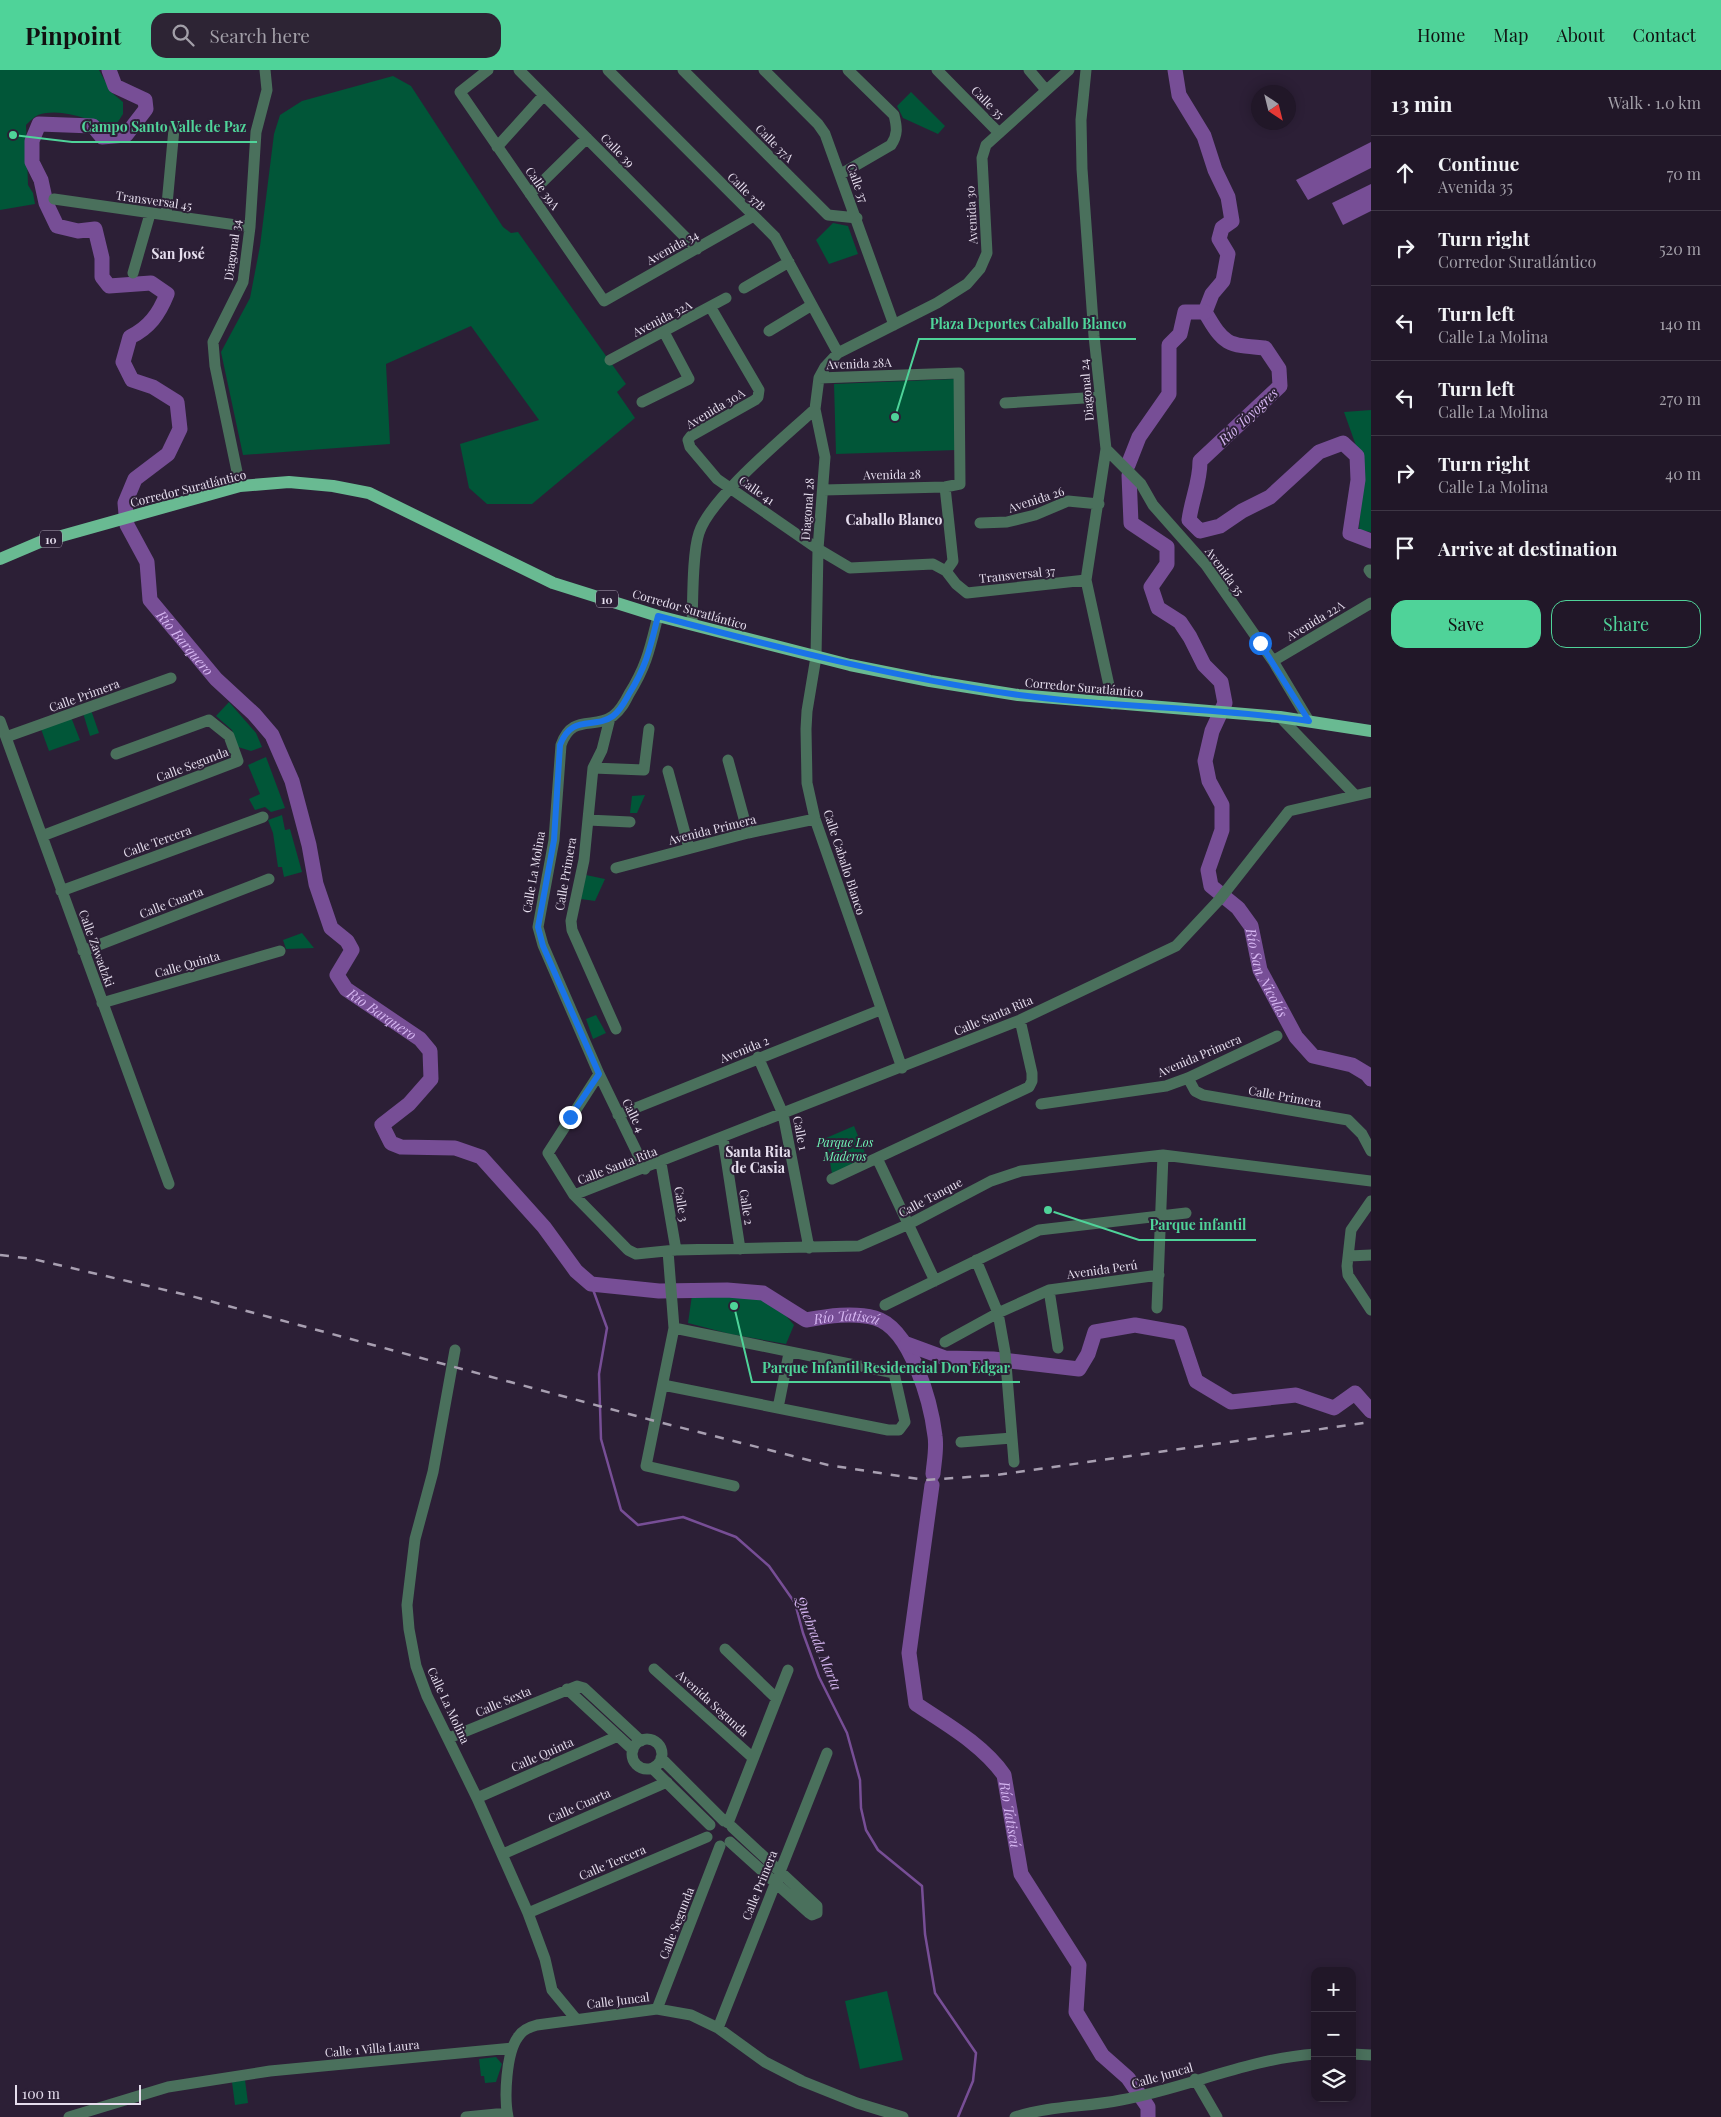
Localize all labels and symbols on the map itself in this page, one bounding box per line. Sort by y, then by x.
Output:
street label: Calle 35 [968,82,1008,122]
north arrow [1251,85,1296,130]
callout: Campo Santo Valle de Paz [72,113,257,142]
text: Campo Santo Valle de Paz [82,117,247,136]
street label: Calle 37A [752,120,798,166]
street label: Calle 39 [598,130,638,170]
street label: Calle 37 [844,161,872,205]
street label: Calle 39A [522,163,564,213]
street label: Calle 37B [724,168,770,214]
street label: Avenida 30 [961,185,981,246]
street label: Transversal 45 [115,187,193,213]
street label: Diagonal 34 [220,218,244,282]
street label: Avenida 34 [642,226,701,268]
district label: San José [151,244,205,263]
street label: Avenida 32A [629,296,695,340]
callout: Plaza Deportes Caballo Blanco [919,310,1136,339]
text: Plaza Deportes Caballo Blanco [930,314,1126,333]
street label: Avenida 28A [825,354,892,372]
street label: Diagonal 24 [1075,358,1097,422]
water label: Río Toyogres [1213,383,1282,449]
street label: Avenida 30A [682,384,748,432]
street label: Avenida 28 [862,465,921,483]
street label: Corredor Suratlántico [128,466,248,510]
street label: Calle 41 [736,472,778,508]
street label: Diagonal 28 [797,477,817,541]
street label: Avenida 26 [1005,482,1066,516]
district label: Caballo Blanco [846,510,942,529]
road number: 10 [40,530,62,548]
street label: Avenida 35 [1201,543,1248,598]
street label: Transversal 37 [978,562,1056,586]
street label: Corredor Suratlántico [631,585,750,633]
road number: 10 [596,590,618,608]
street label: Avenida 22A [1282,596,1347,644]
water label: Río Barquero [152,605,218,679]
route start [1249,632,1272,655]
street label: Corredor Suratlántico [1024,674,1144,700]
street label: Calle Primera [47,675,122,715]
street label: Calle Segunda [154,743,230,785]
street label: Calle Caballo Blanco [820,807,870,917]
street label: Avenida Primera [666,810,758,848]
street label: Calle Tercera [121,821,193,861]
street label: Calle La Molina [518,830,548,914]
street label: Calle Primera [551,836,579,912]
street label: Calle Cuarta [137,883,205,921]
street label: Calle Zawadzki [76,907,119,989]
water label: Río San Nicolás [1242,925,1293,1021]
street label: Calle Quinta [153,947,221,981]
water label: Río Barquero [343,983,421,1044]
street label: Calle Santa Rita [951,991,1035,1039]
street label: Avenida Primera [1154,1030,1243,1080]
street label: Avenida 2 [716,1032,771,1066]
street label: Calle Primera [1247,1082,1323,1110]
street label: Calle 4 [619,1095,649,1135]
route end [559,1106,582,1129]
street label: Calle 1 [790,1115,812,1152]
park label: Parque Los Maderos [816,1134,874,1164]
street label: Calle Santa Rita [575,1142,659,1188]
district label: Santa Rita de Casia [725,1142,792,1177]
street label: Calle Tanque [895,1174,965,1220]
street label: Calle 3 [671,1185,693,1223]
street label: Calle 2 [736,1188,758,1226]
callout: Parque infantil [1139,1211,1256,1240]
text: Parque infantil [1150,1215,1247,1234]
street label: Avenida Perú [1065,1256,1138,1282]
water label: Río Tatiscú [811,1305,883,1329]
callout: Parque Infantil Residencial Don Edgar [752,1353,1020,1382]
text: Parque Infantil Residencial Don Edgar [762,1358,1010,1377]
water label: Quebrada Marta [791,1592,847,1693]
street label: Calle La Molina [424,1664,474,1746]
street label: Avenida Segunda [673,1666,752,1740]
street label: Calle Sexta [473,1682,533,1720]
street label: Calle Quinta [508,1733,576,1775]
water label: Río Tatiscú [996,1779,1026,1849]
street label: Calle Cuarta [545,1784,613,1826]
street label: Calle Tercera [576,1841,648,1883]
street label: Calle Primera [738,1848,780,1922]
street label: Calle Segunda [655,1885,697,1961]
street label: Calle Juncal [586,1988,651,2012]
street label: Calle 1 Villa Laura [324,2036,420,2060]
street label: Calle Juncal [1129,2058,1195,2091]
scale bar [15,2082,141,2105]

